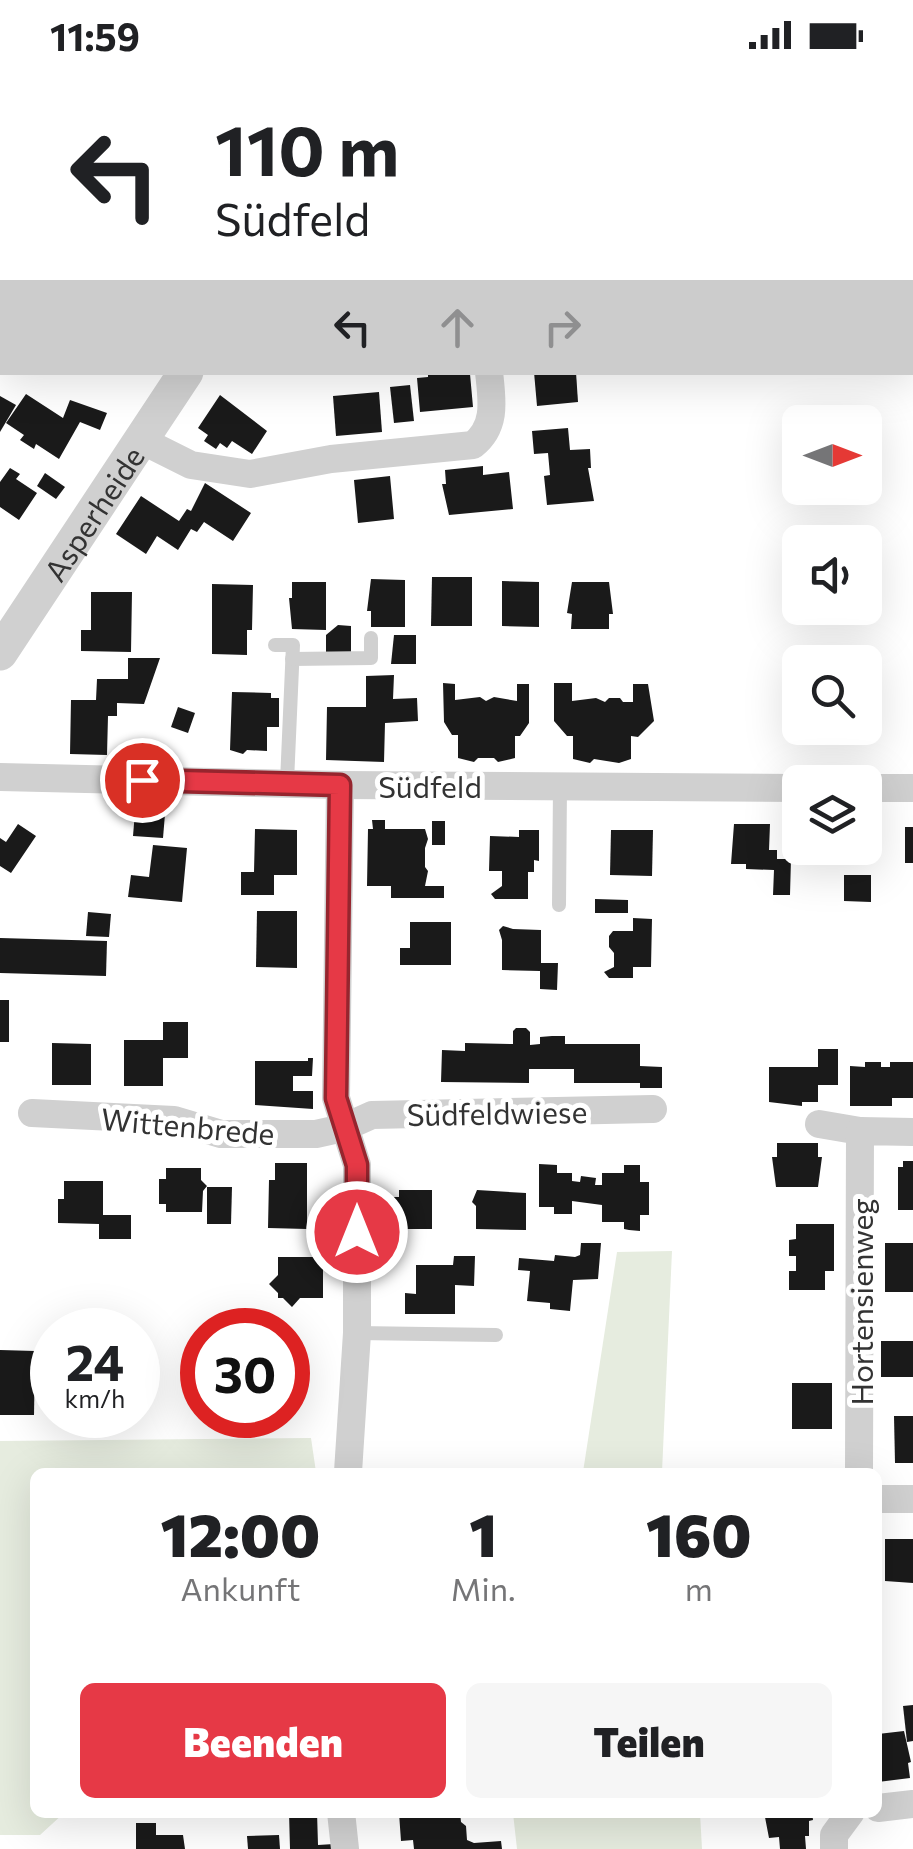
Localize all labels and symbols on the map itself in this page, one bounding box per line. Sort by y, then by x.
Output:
north arrow [782,405,882,505]
street label: Asperheide [35,439,151,587]
pin [100,738,185,823]
street label: Südfeld [378,767,482,804]
street label: Südfeldwiese [406,1092,588,1132]
street label: Wittenbrede [100,1099,276,1151]
position arrow [305,1180,409,1284]
street label: Hortensienweg [842,1198,879,1406]
speed limit sign: 30 [180,1308,310,1438]

